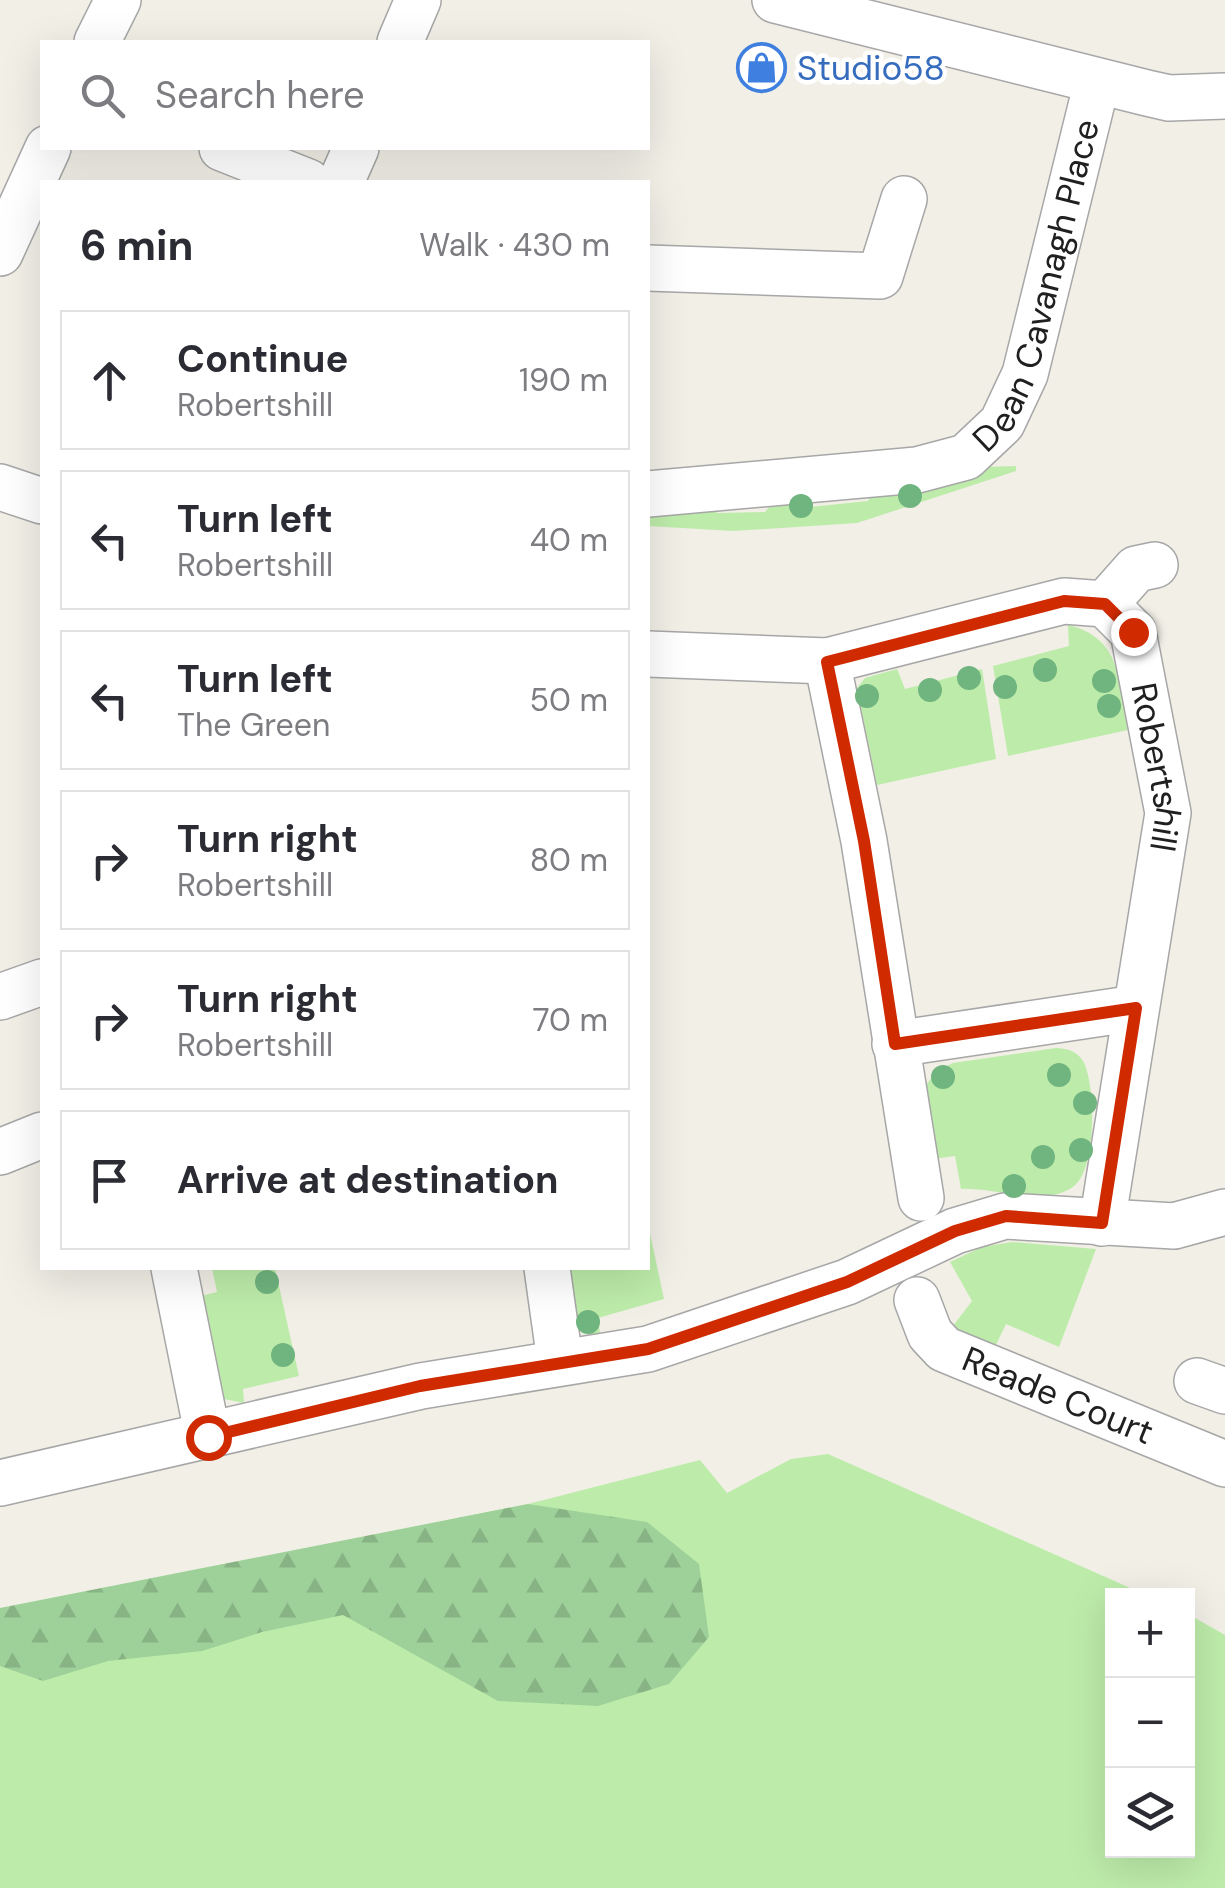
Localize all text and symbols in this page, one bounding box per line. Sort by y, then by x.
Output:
search box [40,40,650,150]
shop icon: Studio58 [736,42,788,94]
place label: Studio58 [797,45,945,91]
icon: search [75,68,130,123]
text: Search here [155,70,365,120]
street label: Dean Cavanagh Place [963,115,1110,462]
text: 6 min [80,218,193,273]
text: Walk · 430 m [419,224,610,266]
text: Continue [177,334,348,384]
icon: ahead [82,353,137,408]
text: 190 m [519,359,608,401]
text: Robertshill [177,384,333,426]
text: Turn left [177,494,333,544]
icon: left [82,513,137,568]
text: 40 m [530,519,608,561]
text: Robertshill [177,544,333,586]
route end [1111,610,1157,656]
text: Turn left [177,654,333,704]
icon: left [82,673,137,728]
text: 50 m [530,679,608,721]
street label: Robertshill [1120,679,1192,855]
text: The Green [177,704,330,746]
text: Turn right [177,814,358,864]
icon: right [82,833,137,888]
text: 80 m [530,839,608,881]
text: Robertshill [177,864,333,906]
text: Turn right [177,974,358,1024]
icon: right [82,993,137,1048]
text: 70 m [532,999,608,1041]
text: Robertshill [177,1024,333,1066]
icon: arrive [82,1153,137,1208]
text: Arrive at destination [177,1155,559,1205]
street label: Reade Court [956,1336,1160,1455]
route start [186,1415,232,1461]
map controls [1105,1588,1195,1858]
button: + [1105,1588,1195,1678]
button: − [1105,1678,1195,1768]
button: layers [1105,1768,1195,1858]

